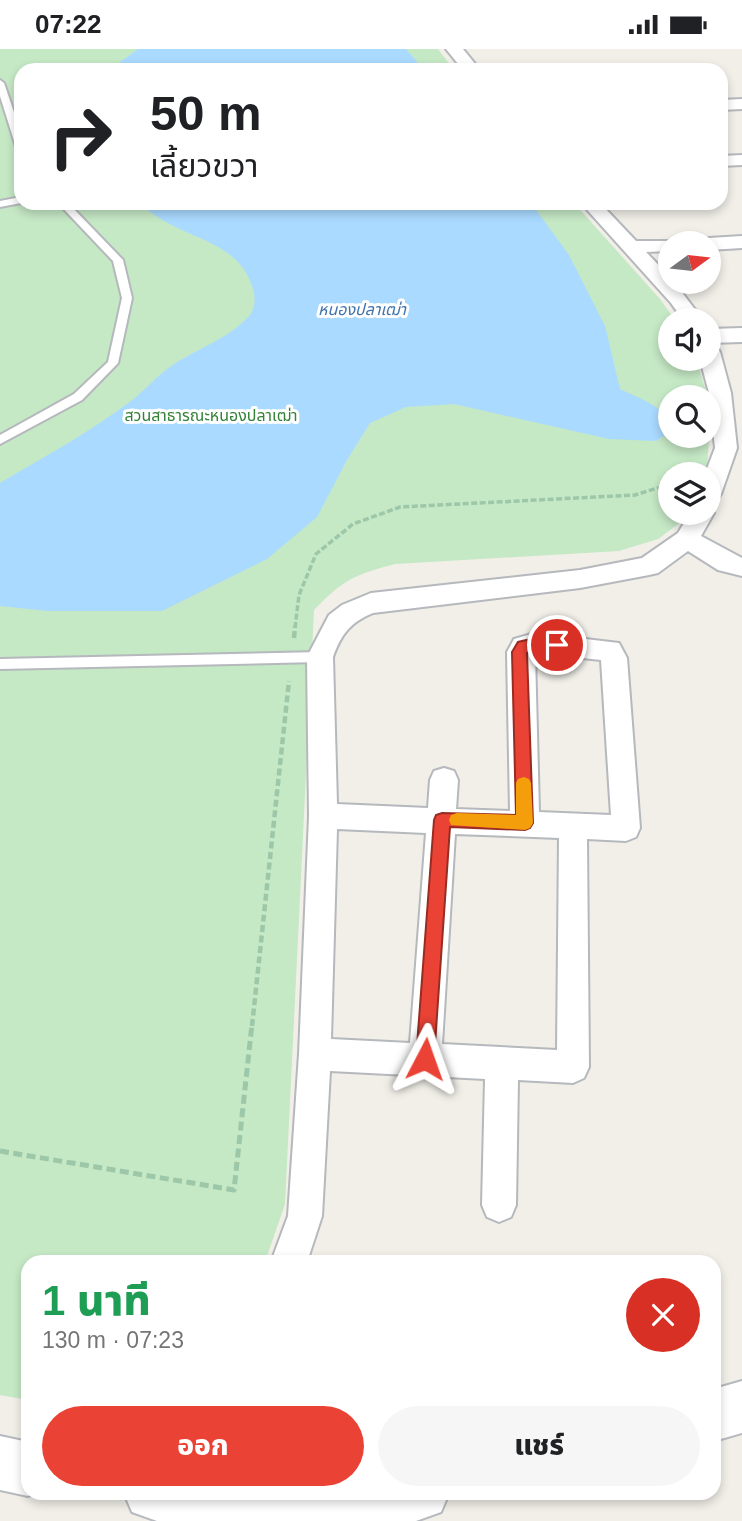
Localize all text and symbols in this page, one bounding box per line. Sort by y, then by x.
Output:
text: 07:22 [35,9,102,39]
text: 50 m [150,86,262,140]
icon: right [35,91,126,182]
text: เลี้ยวขวา [150,148,258,184]
north arrow [658,231,721,294]
map controls [658,231,721,525]
water label: หนองปลาเฒ่า [318,301,407,318]
button: sound [658,308,721,371]
button: search [658,385,721,448]
park label: สวนสาธารณะหนองปลาเฒ่า [124,407,298,424]
button: layers [658,462,721,525]
pin [527,615,587,675]
icon: arrive [538,626,576,664]
position arrow [388,1022,462,1096]
text: 1 นาที [42,1277,151,1324]
button: close [626,1278,700,1352]
text: 130 m · 07:23 [42,1327,184,1353]
button: ออก [42,1406,364,1486]
button: แชร์ [378,1406,700,1486]

